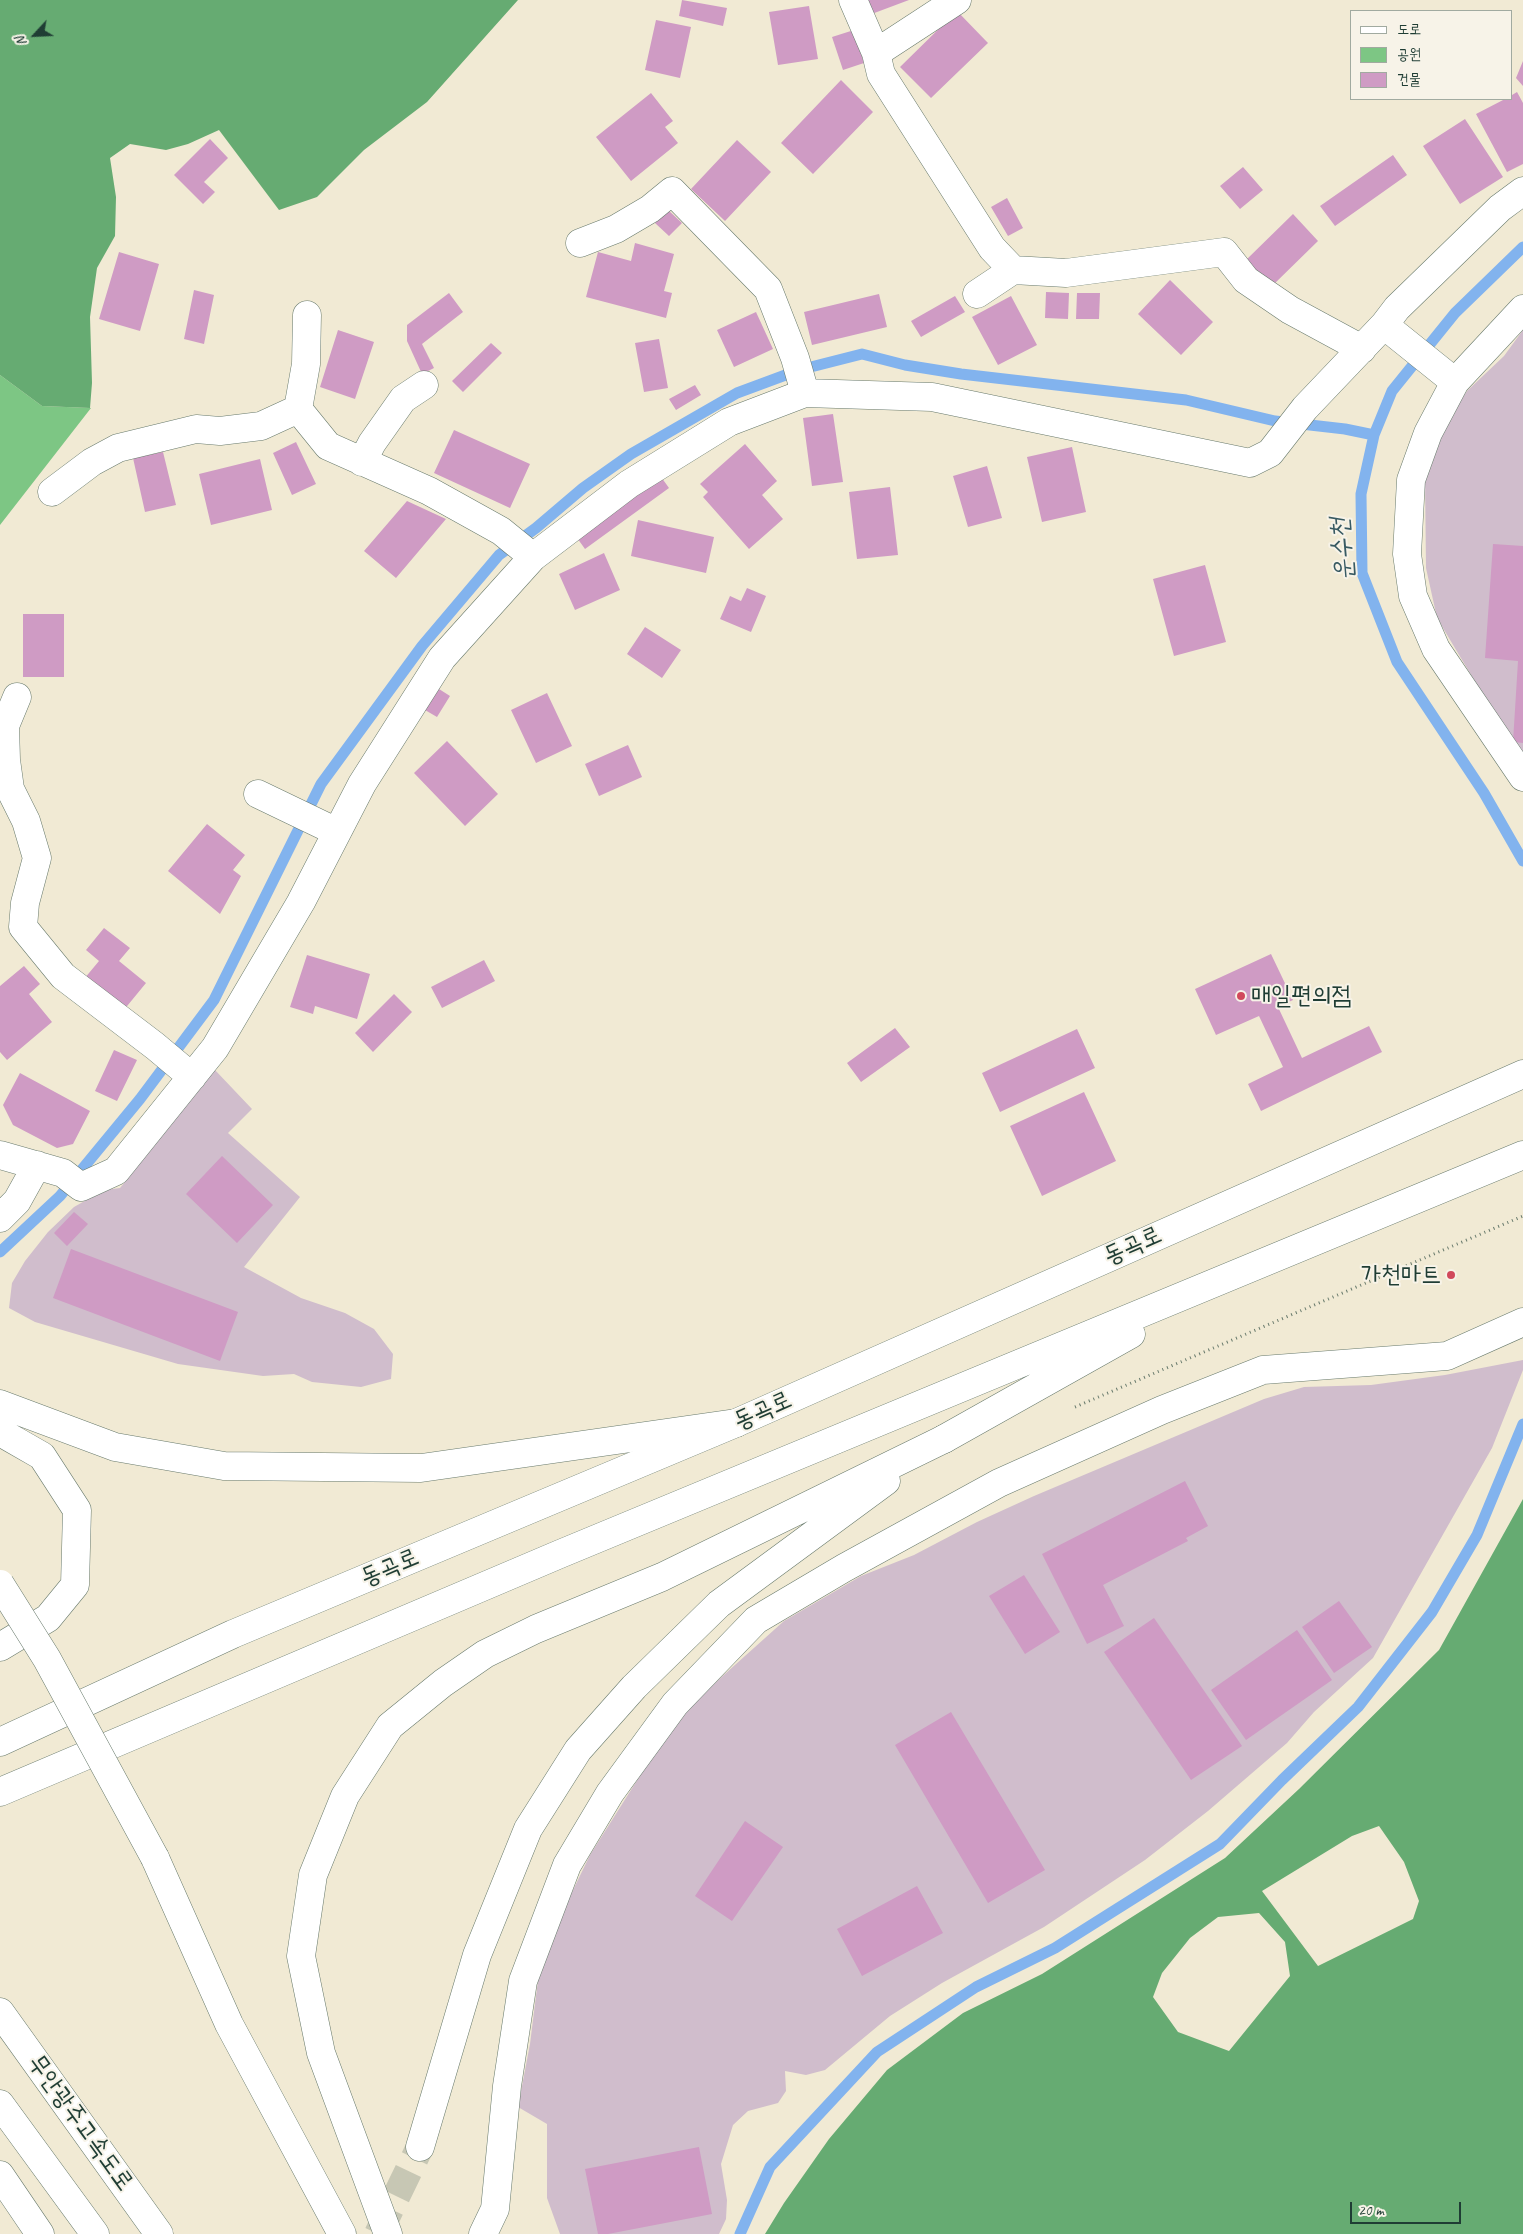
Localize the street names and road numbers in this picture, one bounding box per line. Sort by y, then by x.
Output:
street label: 동곡로 [1099,1220,1167,1272]
street label: 동곡로 [729,1385,797,1437]
street label: 동곡로 [356,1542,424,1594]
street label: 무안광주고속도로 [21,2049,139,2197]

